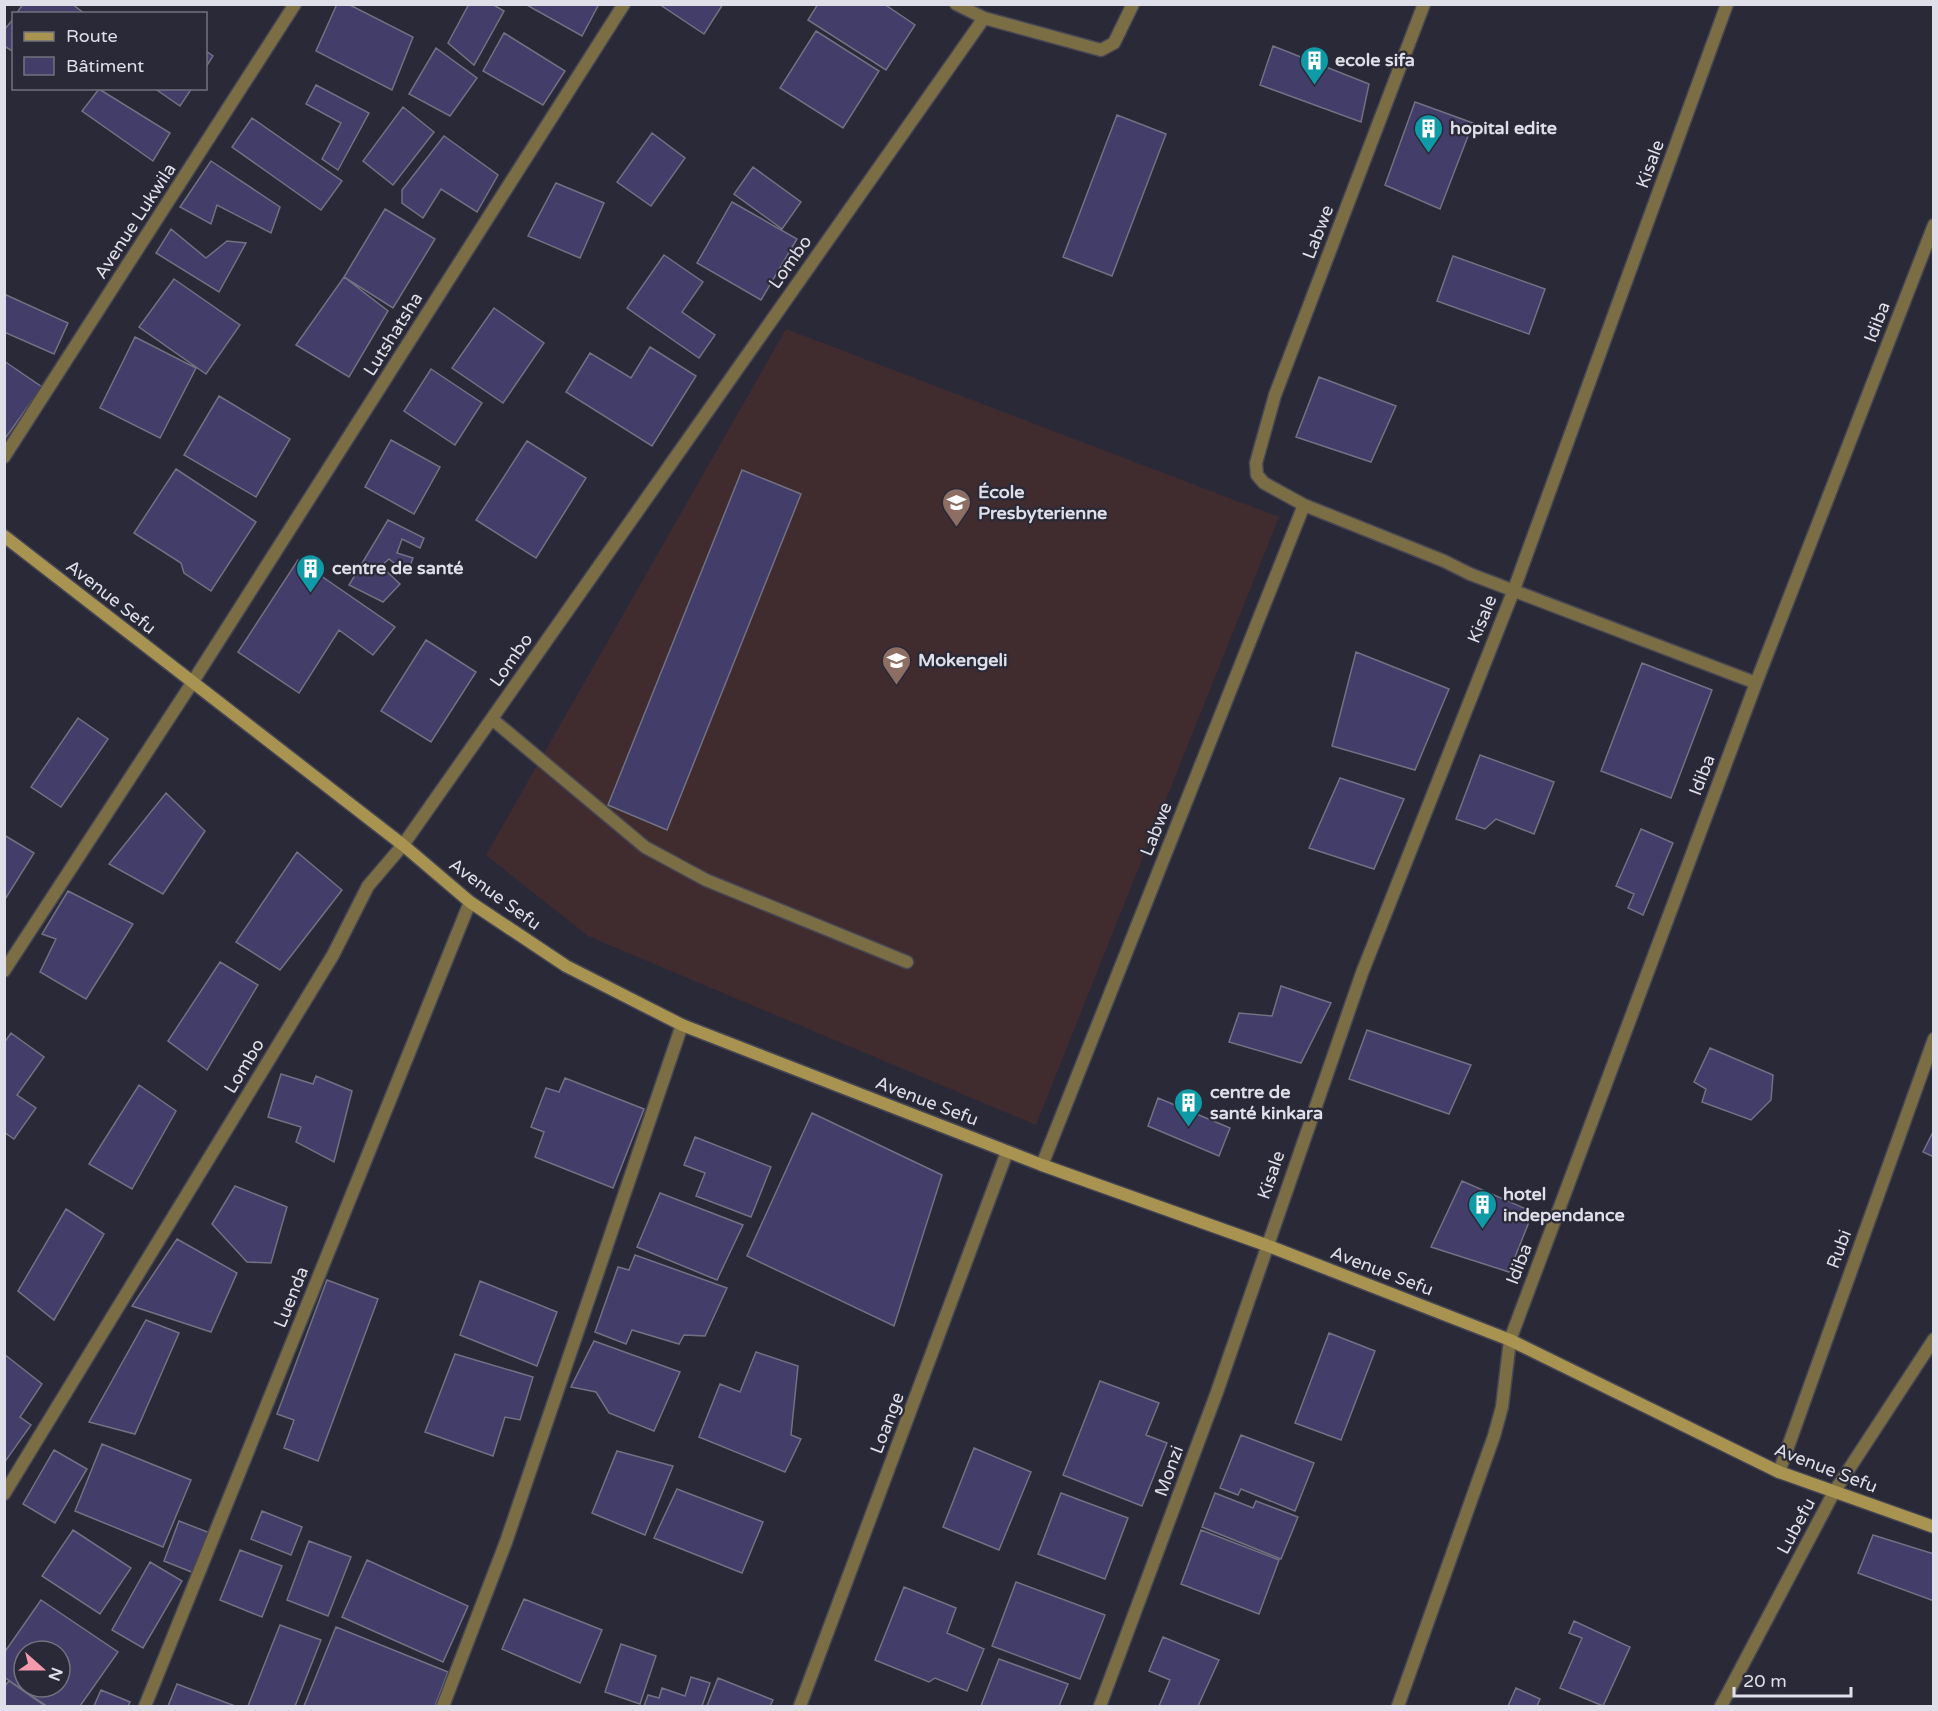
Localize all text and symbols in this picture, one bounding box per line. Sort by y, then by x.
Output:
legend [12,12,207,90]
text: Route [66,25,118,47]
building icon: ecole sifa [1298,44,1330,86]
place label: ecole sifa [1335,49,1415,71]
text: Bâtiment [66,55,144,77]
building icon: hopital edite [1413,112,1445,154]
place label: hopital edite [1450,117,1557,139]
street label: Kisale [1631,137,1669,191]
street label: Avenue Lukwila [89,159,181,283]
street label: Labwe [1298,202,1338,262]
street label: Lombo [764,231,816,293]
street label: Lutshatsha [359,288,427,380]
street label: Idiba [1859,298,1895,346]
place label: École Presbyterienne [978,481,1107,524]
school or university icon: École Presbyterienne [941,486,973,528]
building icon: centre de santé [295,552,327,594]
street label: Avenue Sefu [62,555,160,639]
place label: centre de santé [332,557,464,579]
street label: Kisale [1462,592,1502,646]
street label: Lombo [485,629,537,691]
school or university icon: Mokengeli [881,644,913,686]
place label: Mokengeli [918,649,1007,671]
street label: Idiba [1684,751,1720,799]
street label: Labwe [1135,799,1177,859]
street label: Avenue Sefu [445,853,545,935]
street label: Lombo [219,1035,269,1097]
street label: Avenue Sefu [873,1071,981,1131]
place label: centre de santé kinkara [1210,1081,1323,1124]
building icon: centre de santé kinkara [1173,1086,1205,1128]
street label: Kisale [1252,1148,1290,1202]
place label: hotel independance [1503,1183,1625,1226]
building icon: hotel independance [1466,1188,1498,1230]
street label: Rubi [1822,1227,1856,1271]
street label: Idiba [1501,1240,1537,1288]
street label: Avenue Sefu [1328,1241,1436,1301]
street label: Luenda [269,1263,313,1331]
street label: Loange [865,1389,909,1457]
street label: Avenue Sefu [1772,1438,1880,1498]
street label: Monzi [1150,1443,1188,1499]
street label: Lubefu [1772,1494,1820,1558]
north arrow [12,1639,72,1699]
scale bar [1734,1660,1851,1698]
text: N [43,1664,67,1684]
text: 20 m [1743,1670,1787,1692]

